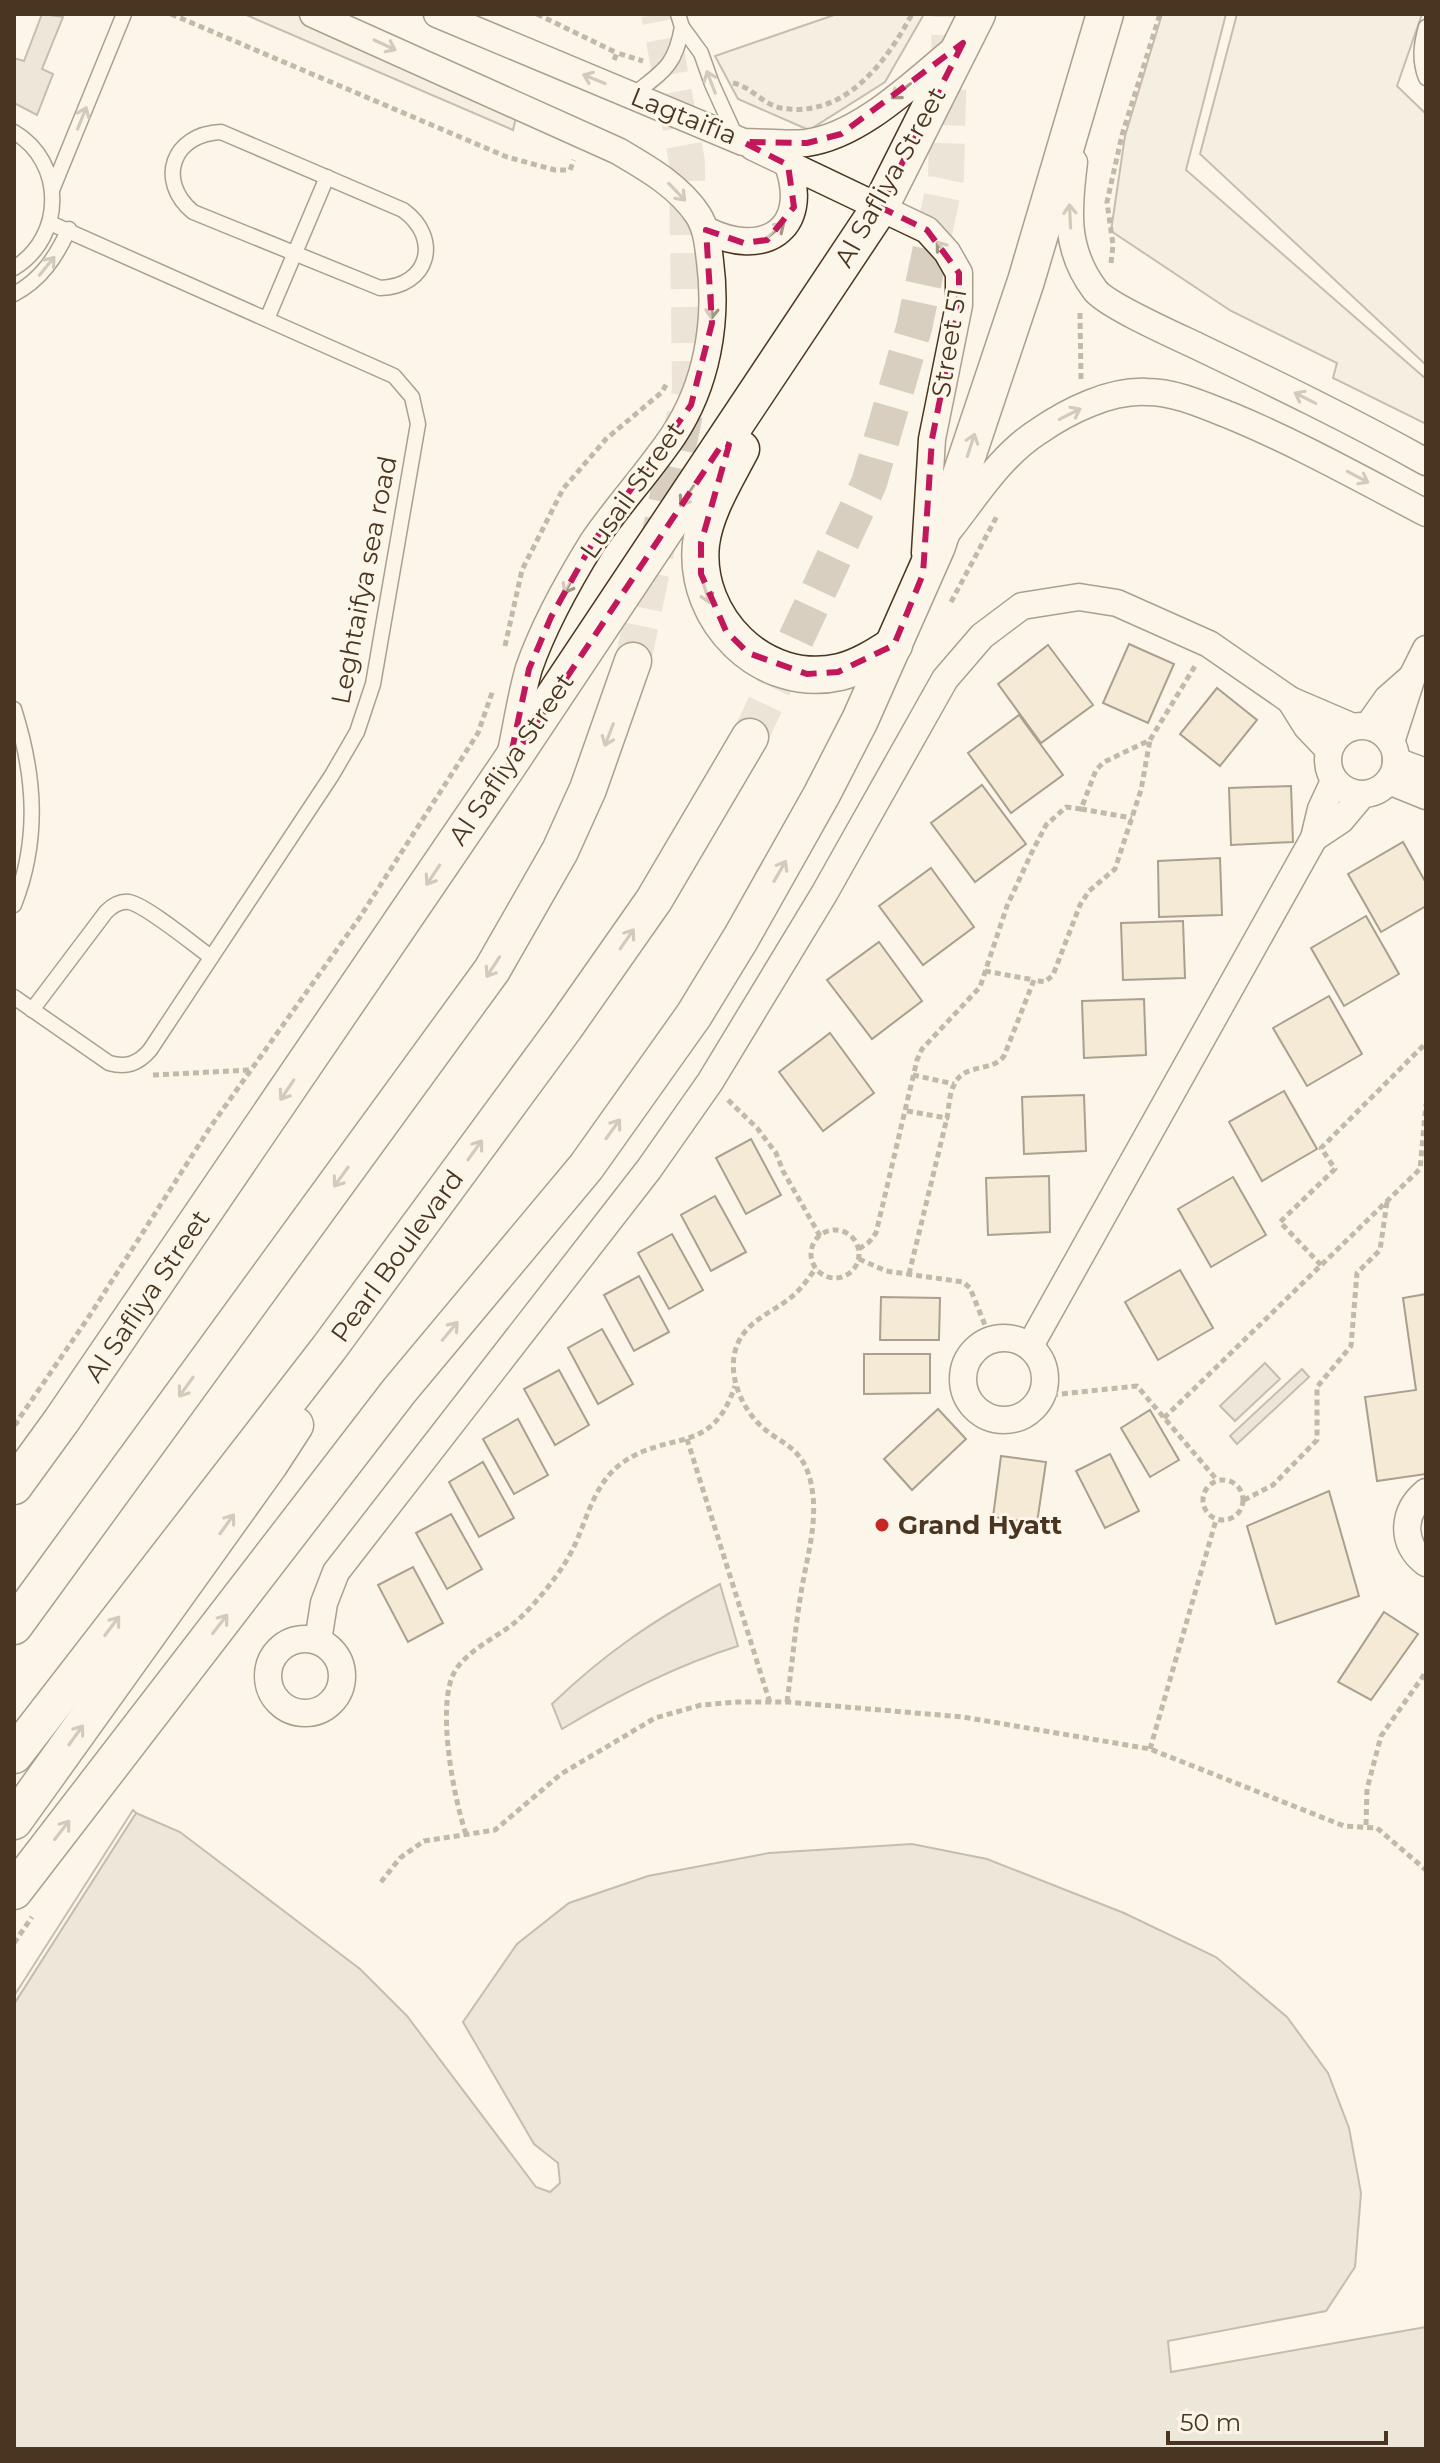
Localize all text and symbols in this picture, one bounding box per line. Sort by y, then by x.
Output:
one-way arrow [372,38,396,53]
one-way arrow [703,70,717,95]
one-way arrow [582,71,607,85]
street label: Lagtaifia [626,80,742,152]
street label: Al Safliya Street [827,81,953,273]
one-way arrow [891,83,912,100]
one-way arrow [76,106,90,131]
one-way arrow [667,182,686,201]
one-way arrow [1062,203,1077,230]
one-way arrow [764,223,785,241]
one-way arrow [936,241,953,262]
one-way arrow [38,257,56,277]
street label: Street 51 [925,286,973,400]
one-way arrow [705,293,720,320]
one-way arrow [1294,390,1318,406]
one-way arrow [1058,405,1082,421]
street label: Lusail Street [573,415,691,565]
one-way arrow [964,433,979,458]
street label: Leghtaifya sea road [324,453,404,707]
one-way arrow [1345,470,1369,486]
one-way arrow [678,485,695,507]
one-way arrow [562,571,578,594]
one-way arrow [699,579,714,605]
street label: Al Safliya Street [442,667,580,851]
one-way arrow [601,722,615,747]
one-way arrow [772,860,788,883]
one-way arrow [425,864,441,886]
one-way arrow [619,929,635,951]
one-way arrow [485,955,501,978]
one-way arrow [279,1079,295,1101]
one-way arrow [605,1119,622,1140]
one-way arrow [466,1140,483,1161]
street label: Pearl Boulevard [324,1163,470,1349]
one-way arrow [332,1166,349,1188]
street label: Al Safliya Street [78,1204,216,1388]
one-way arrow [441,1321,459,1342]
one-way arrow [178,1376,195,1397]
place label: Grand Hyatt [898,1509,1062,1541]
one-way arrow [219,1513,235,1535]
marker: Grand Hyatt [873,1516,891,1534]
one-way arrow [212,1613,229,1635]
one-way arrow [104,1616,121,1637]
one-way arrow [68,1725,84,1747]
one-way arrow [53,1820,70,1841]
scale bar [1168,2395,1386,2445]
text: 50 m [1180,2408,1241,2437]

